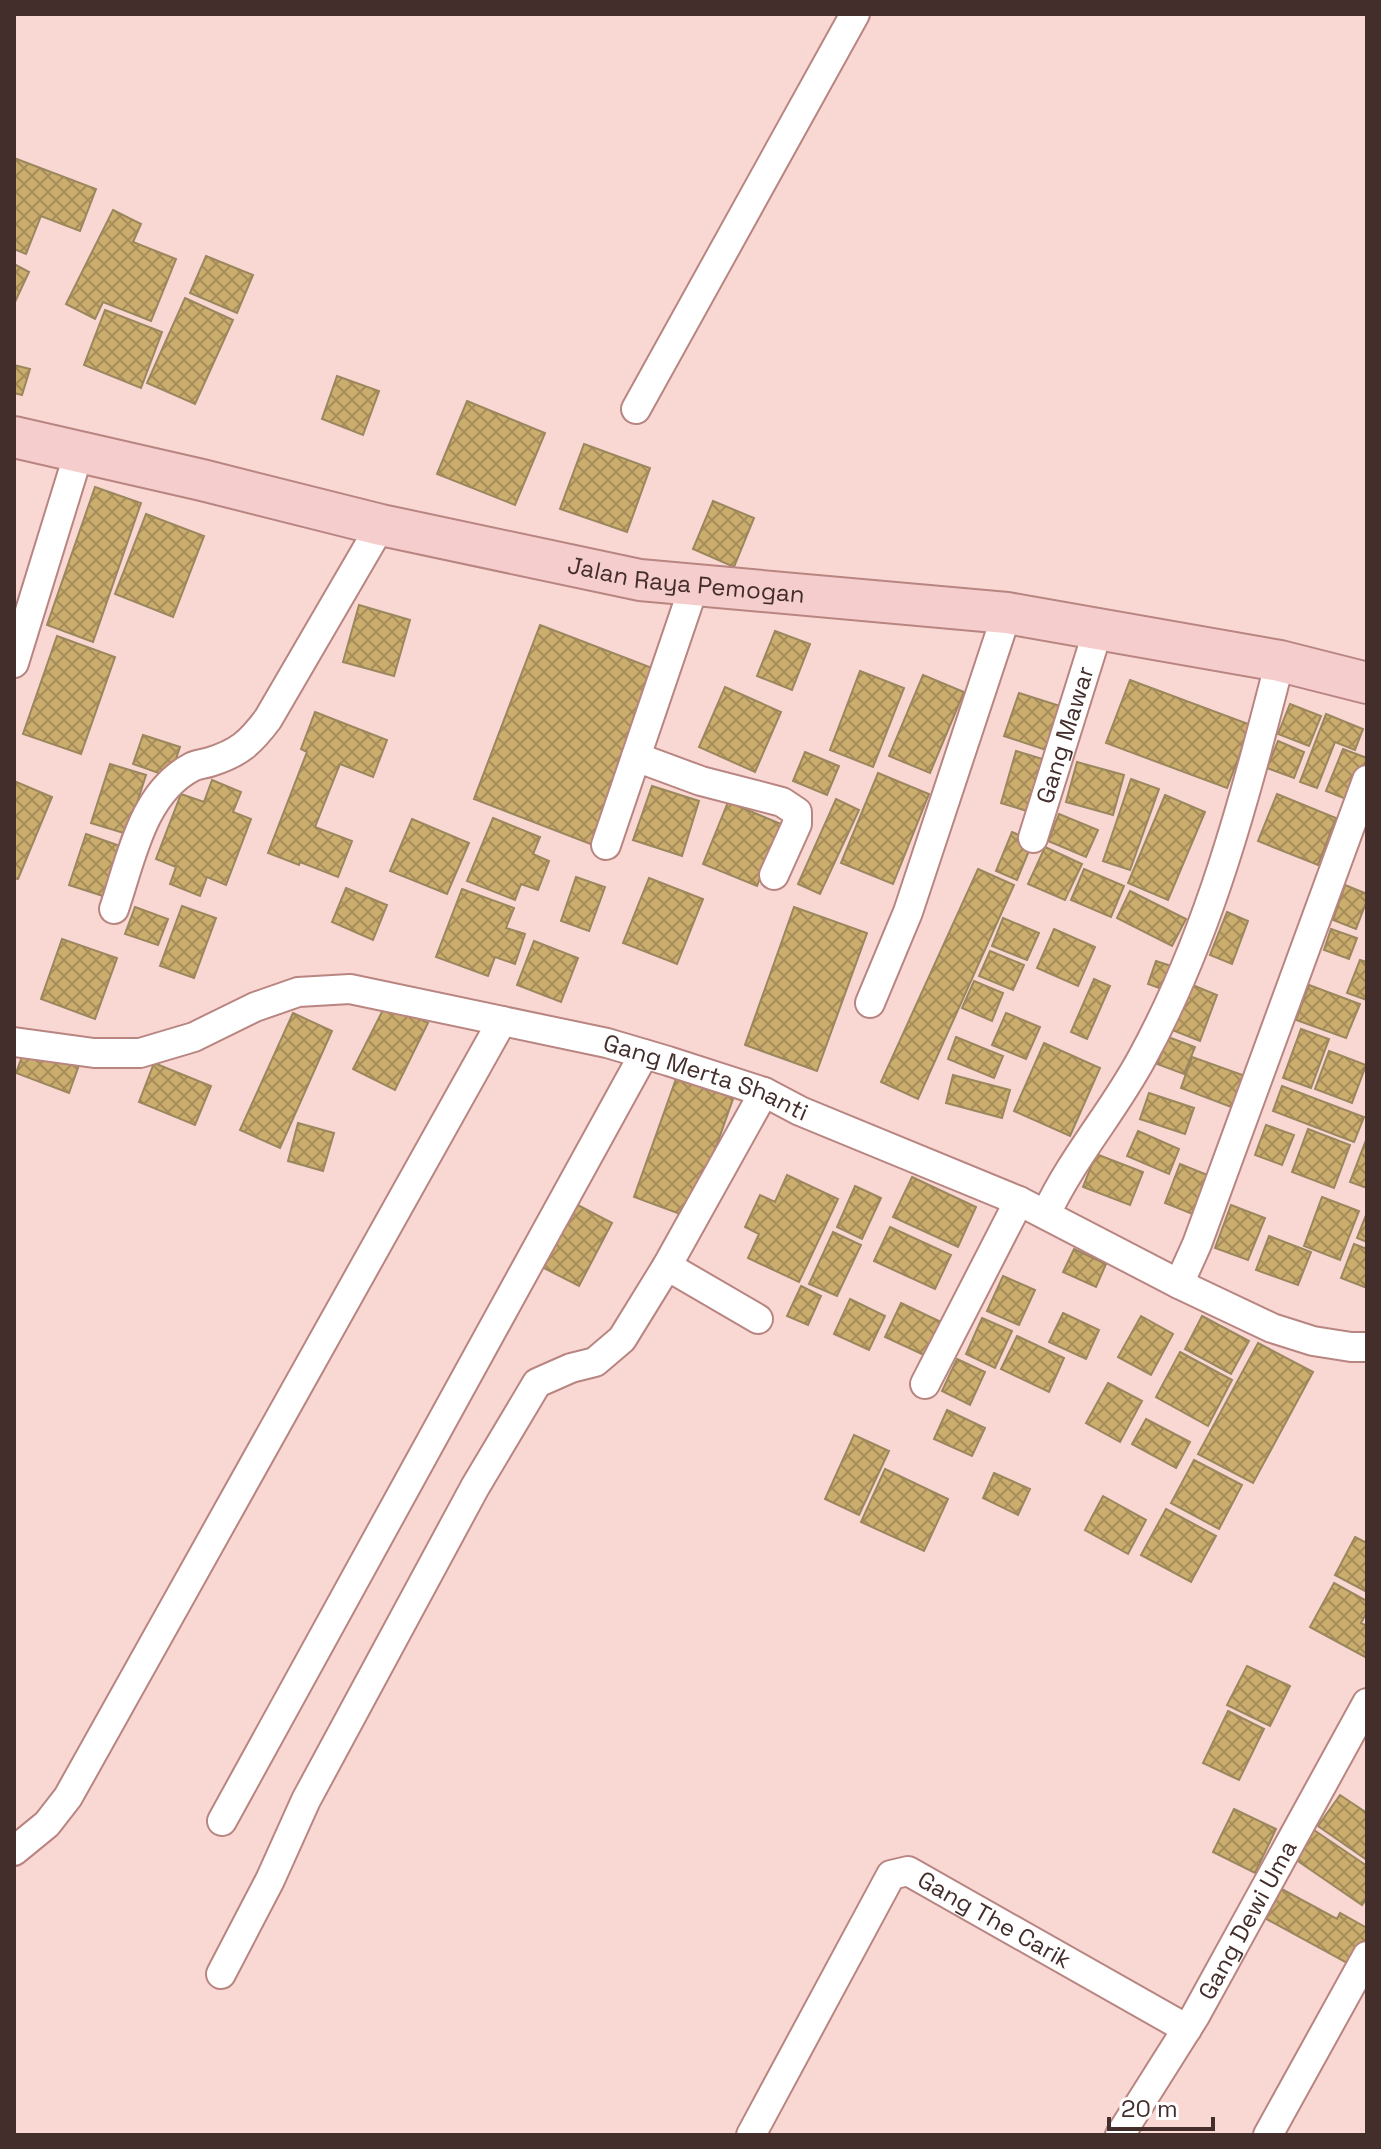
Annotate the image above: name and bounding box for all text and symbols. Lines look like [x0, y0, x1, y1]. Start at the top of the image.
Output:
street label: Jalan Raya Pemogan [565, 549, 806, 610]
street label: Gang Mawar [1029, 662, 1101, 807]
street label: Gang Merta Shanti [600, 1027, 813, 1128]
street label: Gang Dewi Uma [1191, 1834, 1304, 2005]
street label: Gang The Carik [912, 1864, 1077, 1975]
scale bar [1109, 2081, 1213, 2131]
text: 20 m [1121, 2093, 1178, 2124]

